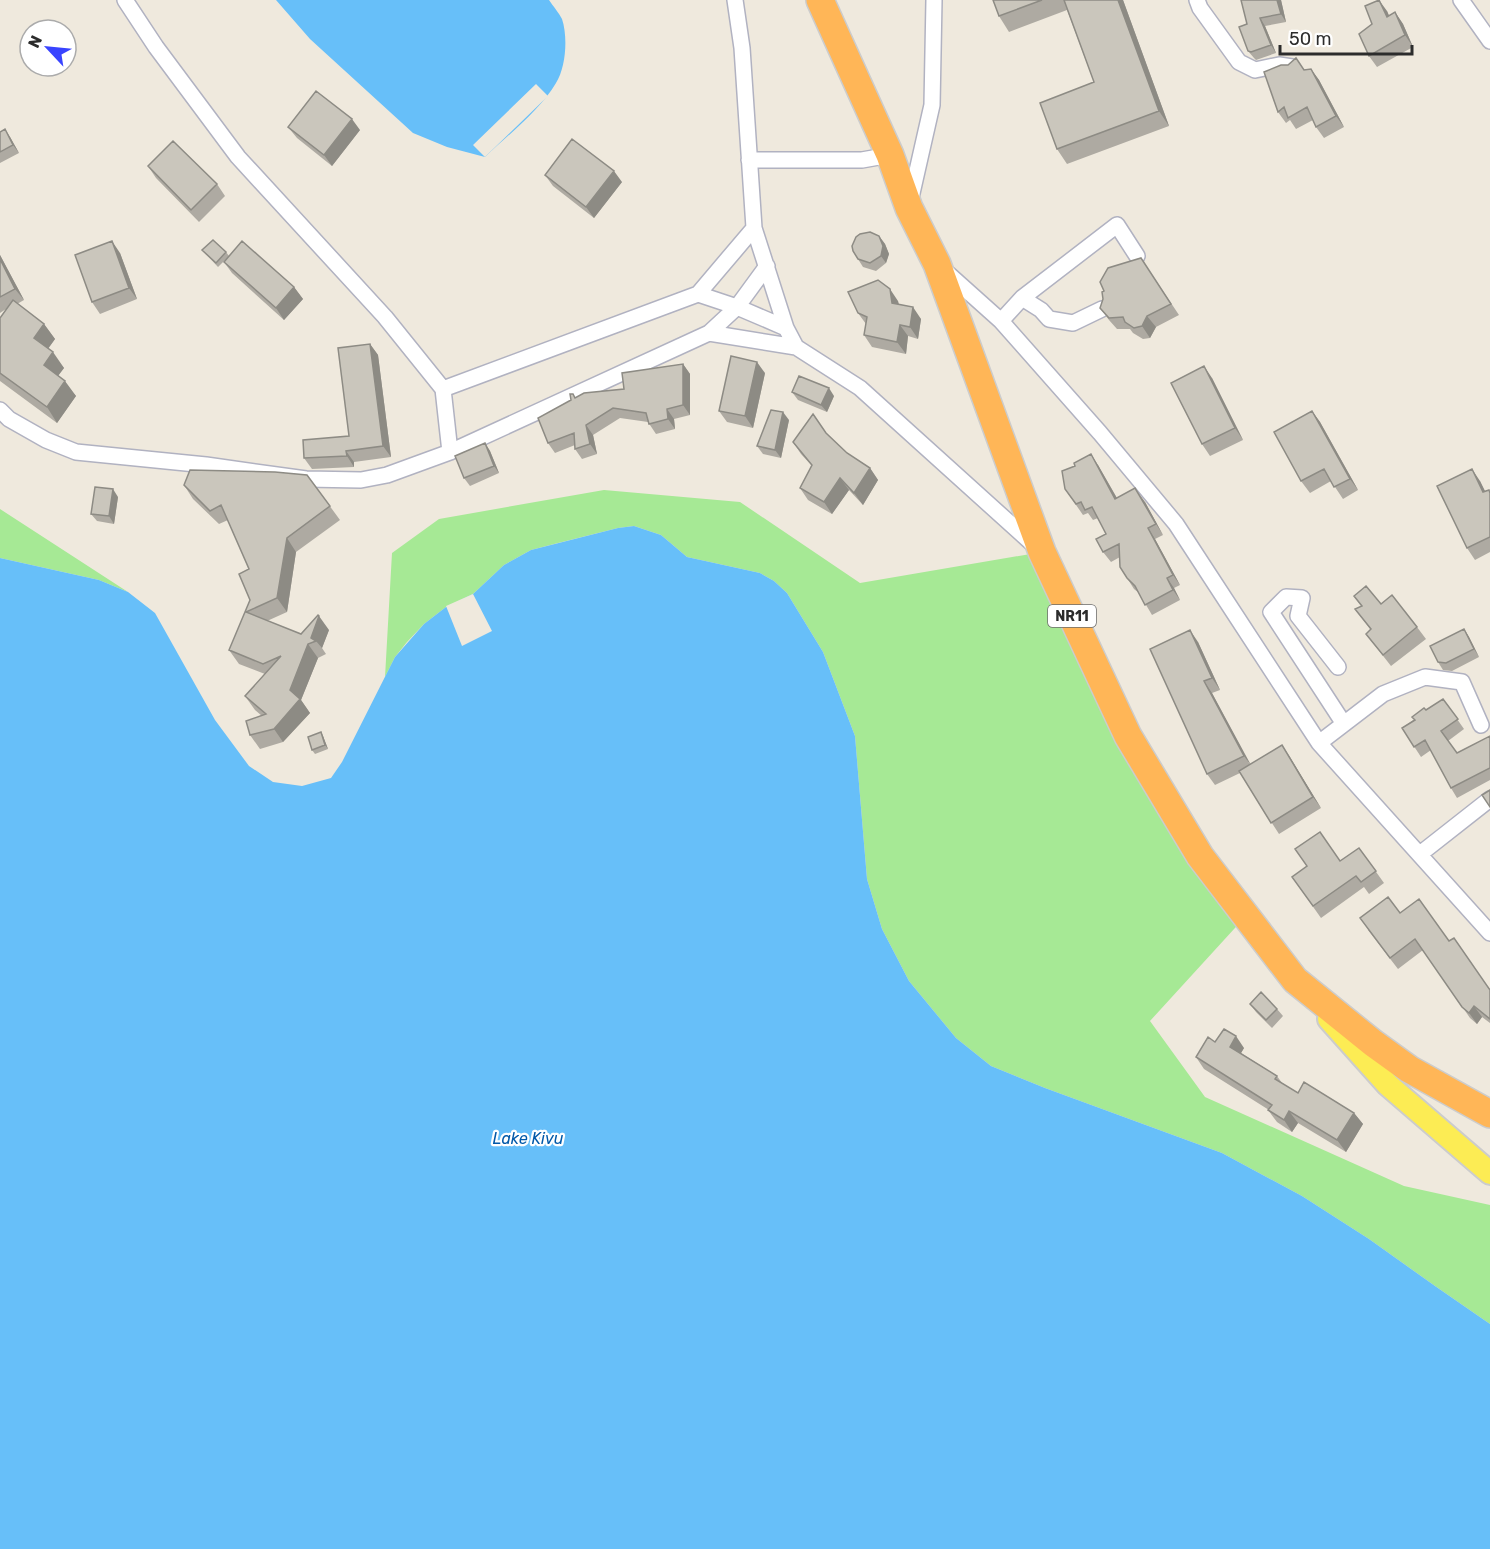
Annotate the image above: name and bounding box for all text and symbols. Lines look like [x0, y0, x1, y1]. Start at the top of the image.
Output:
north arrow [18, 18, 78, 78]
scale bar [1280, 18, 1412, 56]
text: 50 m [1289, 28, 1332, 50]
text: N [24, 32, 46, 51]
road number: NR11 [1048, 605, 1096, 627]
water label: Lake Kivu [493, 1129, 564, 1148]

